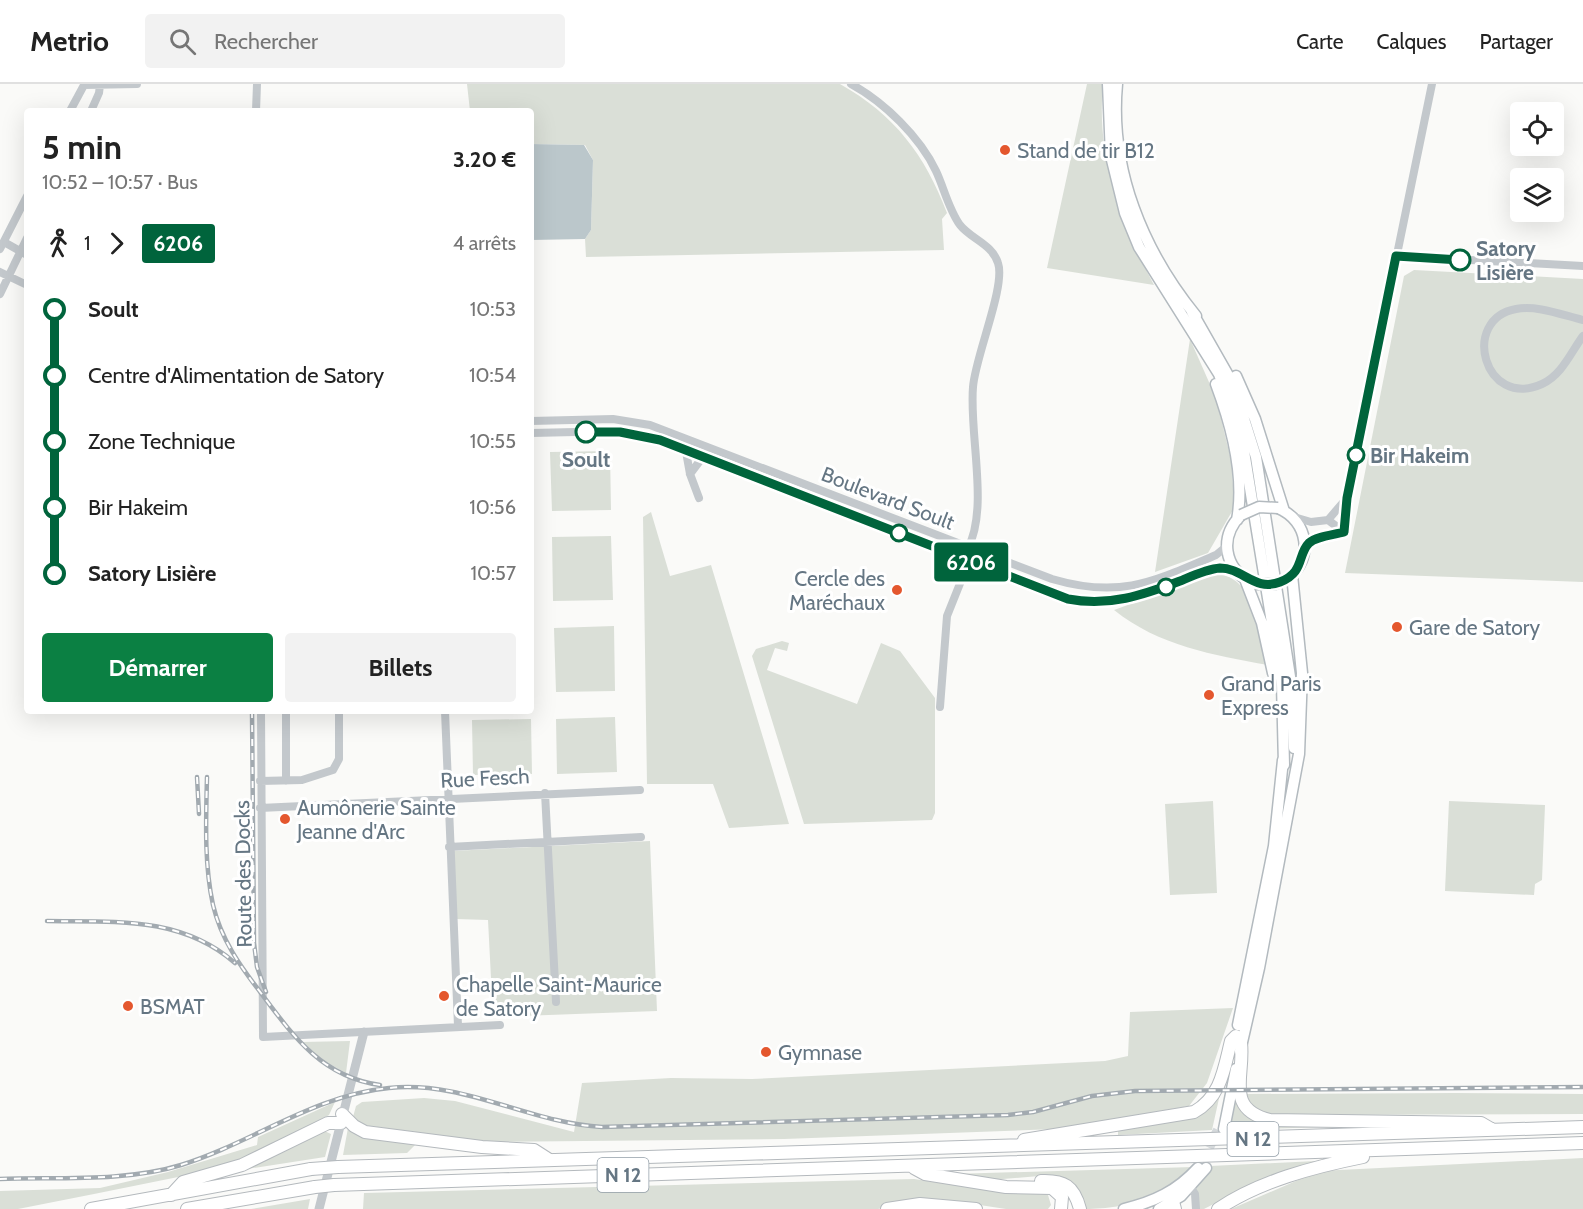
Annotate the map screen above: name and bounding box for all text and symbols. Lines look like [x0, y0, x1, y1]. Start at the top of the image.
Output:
search box [145, 14, 565, 68]
text: Metrio [30, 24, 109, 58]
icon: search [166, 25, 199, 58]
text: Rechercher [214, 28, 318, 55]
text: Carte [1296, 29, 1344, 54]
text: Calques [1377, 29, 1447, 54]
text: Partager [1480, 29, 1553, 54]
map controls [1510, 102, 1564, 222]
button: locate [1510, 102, 1564, 156]
text: 5 min [42, 127, 122, 167]
place label: Stand de tir B12 [1017, 138, 1155, 163]
marker: Stand de tir B12 [998, 143, 1012, 157]
text: 3.20 € [453, 146, 516, 173]
button: layers [1510, 168, 1564, 222]
text: 10:52 – 10:57 · Bus [42, 170, 198, 194]
icon: walk [42, 227, 75, 260]
icon: forward [100, 227, 133, 260]
text: 1 [84, 231, 91, 255]
text: 6206 [154, 231, 203, 256]
text: 4 arrêts [453, 231, 516, 255]
place label: Satory Lisière [1476, 236, 1537, 285]
marker: Satory Lisière [1449, 249, 1471, 271]
text: Soult [88, 296, 139, 323]
text: 10:53 [470, 297, 516, 321]
text: Centre d'Alimentation de Satory [88, 362, 384, 389]
text: 10:54 [469, 363, 516, 387]
marker: Soult [575, 421, 597, 443]
text: Zone Technique [88, 428, 235, 455]
text: 10:55 [470, 429, 516, 453]
place label: Bir Hakeim [1370, 443, 1469, 468]
marker: Bir Hakeim [1347, 446, 1365, 464]
place label: Soult [562, 447, 610, 472]
street label: Boulevard Soult [818, 461, 958, 535]
text: Bir Hakeim [88, 494, 188, 521]
text: 10:56 [469, 495, 516, 519]
unlabelled marker [890, 524, 908, 542]
line badge: 6206 [929, 542, 1013, 582]
text: 6206 [946, 550, 996, 575]
text: Satory Lisière [88, 560, 216, 587]
text: 10:57 [470, 561, 516, 585]
place label: Cercle des Maréchaux [789, 566, 885, 615]
unlabelled marker [1157, 578, 1175, 596]
marker: Cercle des Maréchaux [890, 583, 904, 597]
place label: Gare de Satory [1409, 615, 1540, 640]
marker: Gare de Satory [1390, 620, 1404, 634]
button: Démarrer [42, 633, 273, 702]
button: Billets [285, 633, 516, 702]
place label: Grand Paris Express [1221, 671, 1322, 720]
marker: Grand Paris Express [1202, 688, 1216, 702]
street label: Rue Fesch [440, 763, 530, 793]
place label: Aumônerie Sainte Jeanne d'Arc [296, 795, 456, 844]
street label: Route des Docks [229, 800, 257, 948]
marker: Aumônerie Sainte Jeanne d'Arc [278, 812, 292, 826]
place label: Chapelle Saint-Maurice de Satory [456, 972, 662, 1021]
marker: Chapelle Saint-Maurice de Satory [437, 989, 451, 1003]
place label: BSMAT [140, 994, 205, 1019]
marker: BSMAT [121, 999, 135, 1013]
place label: Gymnase [778, 1040, 862, 1065]
marker: Gymnase [759, 1045, 773, 1059]
road number: N 12 [1228, 1122, 1278, 1156]
road number: N 12 [598, 1158, 648, 1192]

